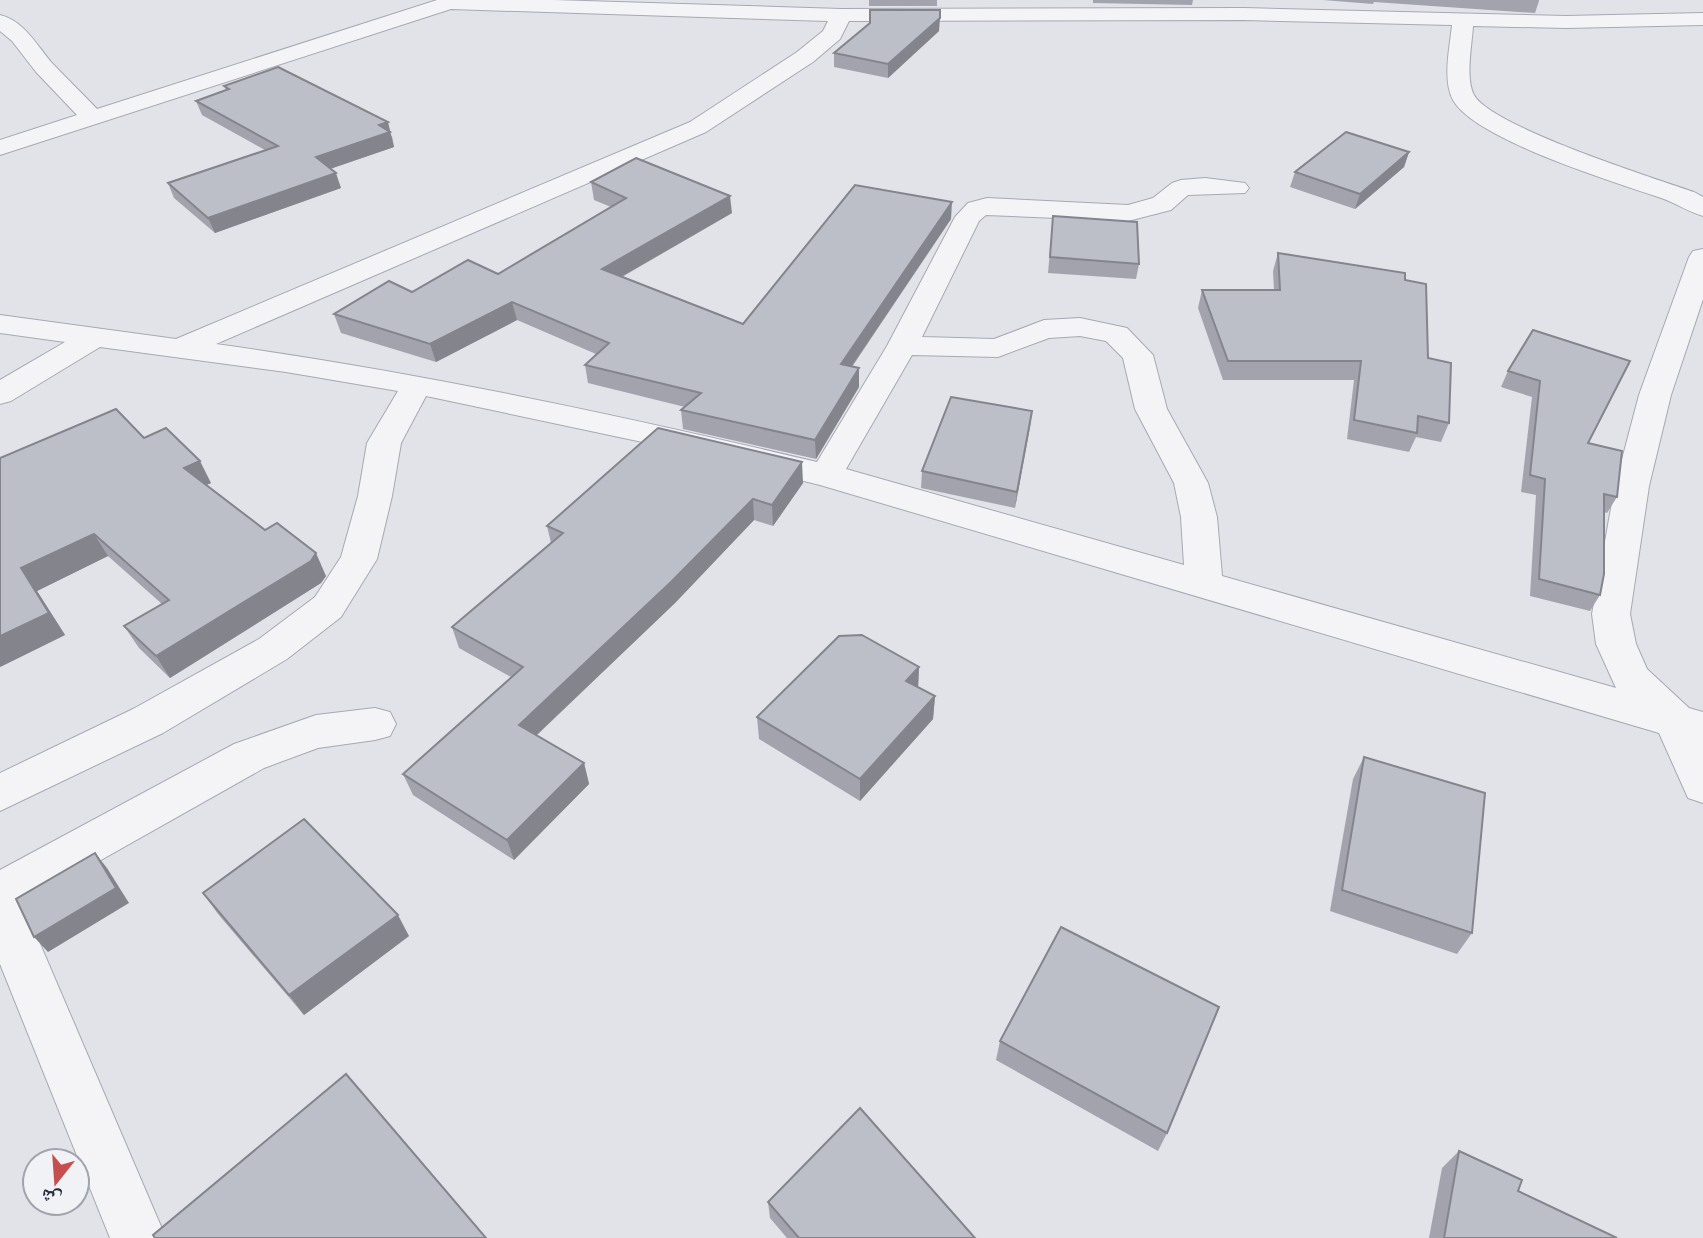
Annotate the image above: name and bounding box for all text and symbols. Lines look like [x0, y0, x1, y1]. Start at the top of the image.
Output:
north arrow [21, 1147, 91, 1217]
text: ش [38, 1184, 64, 1213]

